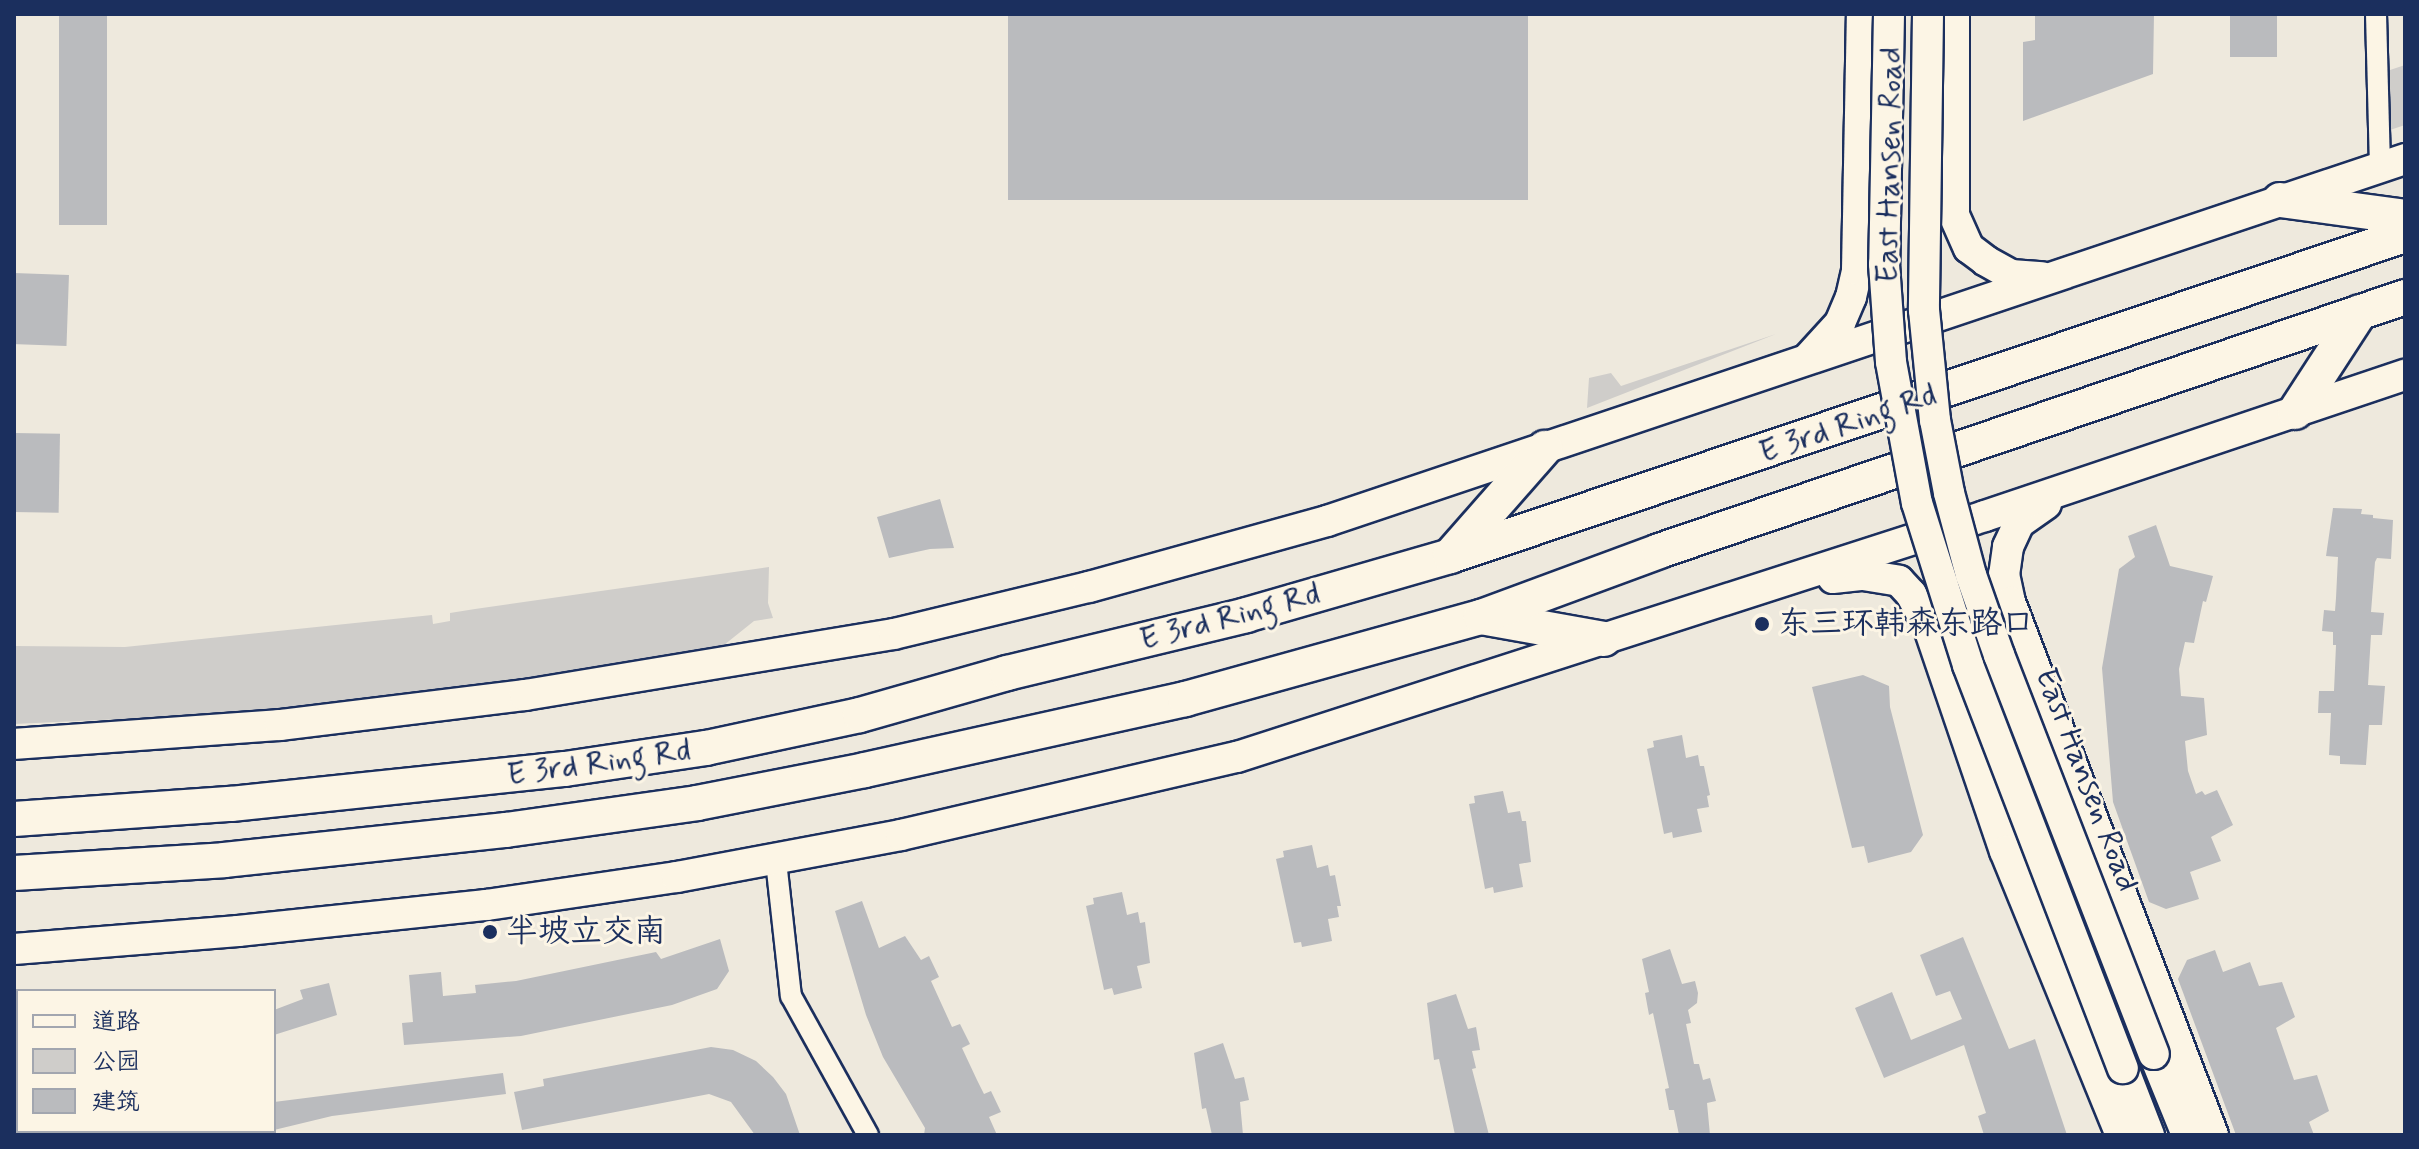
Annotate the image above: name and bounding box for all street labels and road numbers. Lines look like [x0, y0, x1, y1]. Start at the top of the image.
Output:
street label: East Hansen Road [1869, 47, 1911, 283]
street label: E 3rd Ring Rd [1756, 376, 1940, 472]
street label: E 3rd Ring Rd [1137, 575, 1323, 659]
street label: East Hansen Road [2026, 663, 2146, 897]
street label: E 3rd Ring Rd [506, 731, 692, 795]

